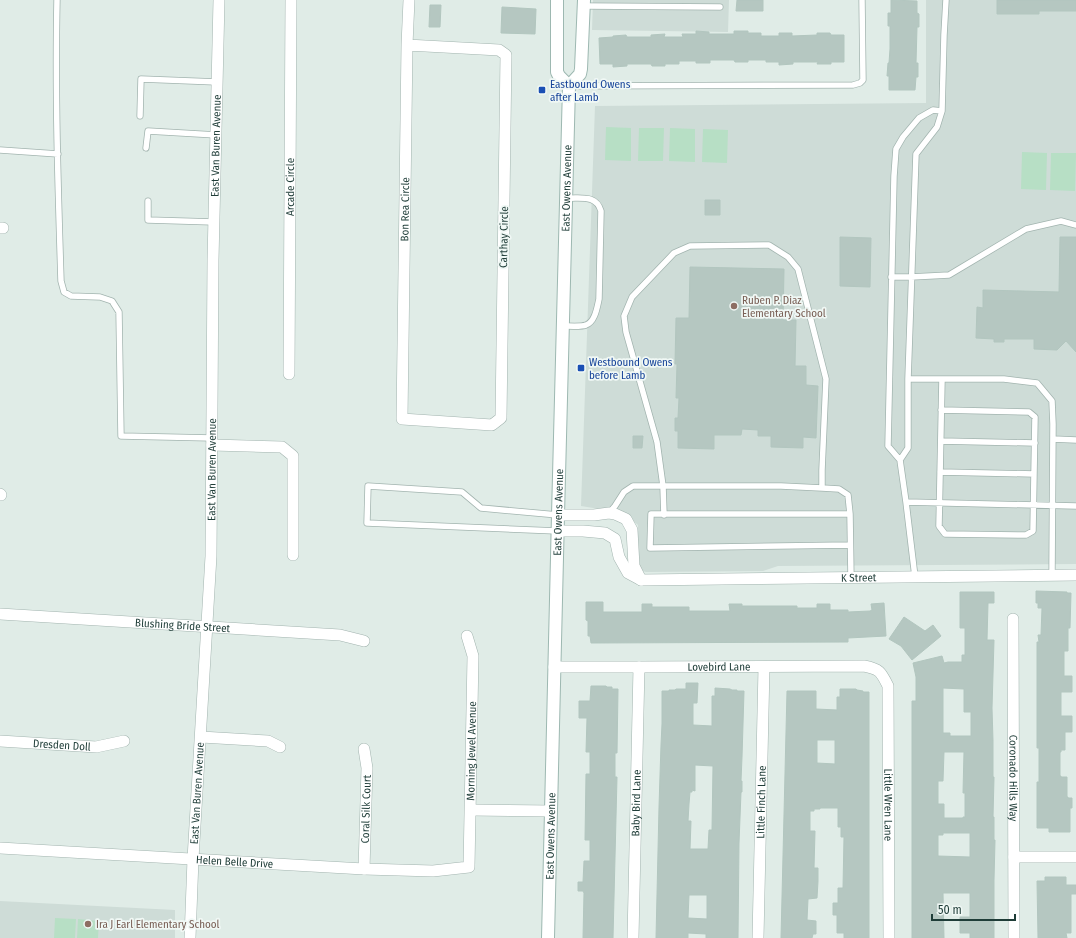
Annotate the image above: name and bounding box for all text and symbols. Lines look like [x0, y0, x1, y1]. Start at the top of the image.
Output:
place label: Eastbound Owens after Lamb [550, 78, 631, 104]
marker: Eastbound Owens after Lamb [537, 85, 547, 95]
street label: East Van Buren Avenue [208, 94, 223, 197]
street label: East Owens Avenue [559, 145, 574, 232]
street label: Arcade Circle [283, 158, 297, 216]
street label: Bon Rea Circle [398, 177, 412, 242]
street label: Carthay Circle [497, 206, 511, 268]
place label: Ruben P. Diaz Elementary School [742, 294, 826, 320]
marker: Ruben P. Diaz Elementary School [729, 301, 739, 311]
place label: Westbound Owens before Lamb [589, 356, 673, 382]
marker: Westbound Owens before Lamb [576, 363, 586, 373]
street label: East Van Buren Avenue [205, 418, 218, 521]
street label: East Owens Avenue [551, 468, 566, 556]
street label: K Street [841, 571, 877, 584]
street label: Blushing Bride Street [135, 616, 231, 635]
street label: Lovebird Lane [688, 660, 750, 673]
street label: Morning Jewel Avenue [464, 701, 479, 801]
street label: Coronado Hills Way [1007, 735, 1020, 821]
street label: Dresden Doll [33, 737, 91, 753]
street label: East Van Buren Avenue [187, 742, 206, 845]
street label: Little Finch Lane [754, 765, 768, 839]
street label: Little Wren Lane [882, 768, 895, 841]
street label: Baby Bird Lane [629, 769, 643, 837]
street label: Coral Silk Court [358, 774, 373, 844]
street label: East Owens Avenue [543, 792, 558, 880]
street label: Helen Belle Drive [196, 853, 274, 870]
scale bar [932, 896, 1015, 922]
text: 50 m [938, 903, 962, 917]
place label: Ira J Earl Elementary School [96, 918, 220, 931]
marker: Ira J Earl Elementary School [83, 919, 93, 929]

